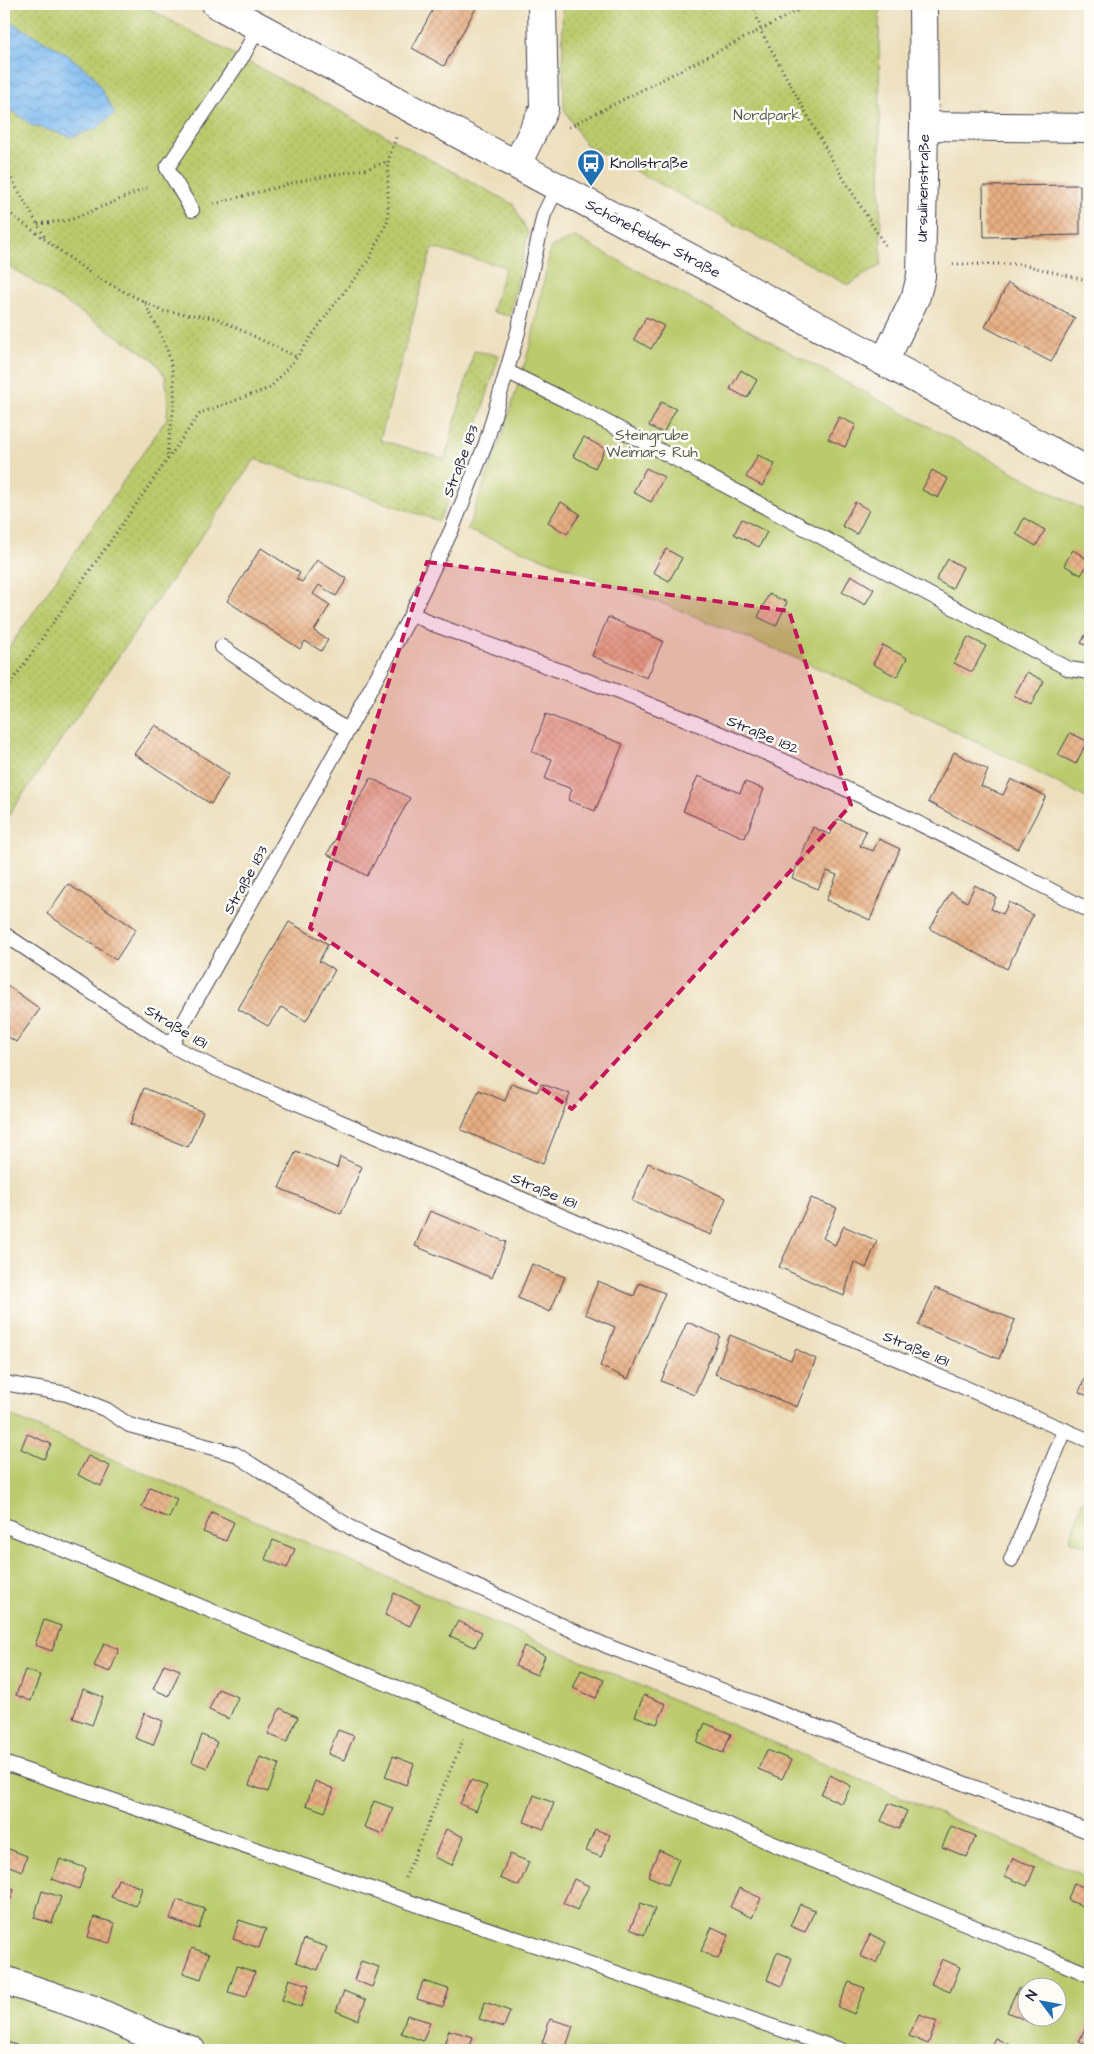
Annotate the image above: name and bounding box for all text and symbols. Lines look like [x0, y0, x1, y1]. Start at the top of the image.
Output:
park label: Nordpark [733, 105, 801, 126]
street label: Ursulinenstraße [911, 134, 934, 242]
bus stop icon: Knollstraße [576, 148, 606, 187]
place label: Knollstraße [610, 153, 688, 174]
street label: Schönefelder Straße [582, 193, 725, 283]
street label: Straße 183 [438, 422, 484, 500]
park label: Steingrube Weimars Ruh [606, 425, 698, 463]
street label: Straße 182 [724, 710, 803, 760]
street label: Straße 183 [218, 842, 274, 918]
street label: Straße 181 [141, 1000, 211, 1054]
street label: Straße 181 [508, 1168, 580, 1214]
street label: Straße 181 [880, 1326, 952, 1372]
north arrow [1016, 1976, 1066, 2026]
text: N [1021, 1986, 1043, 2005]

